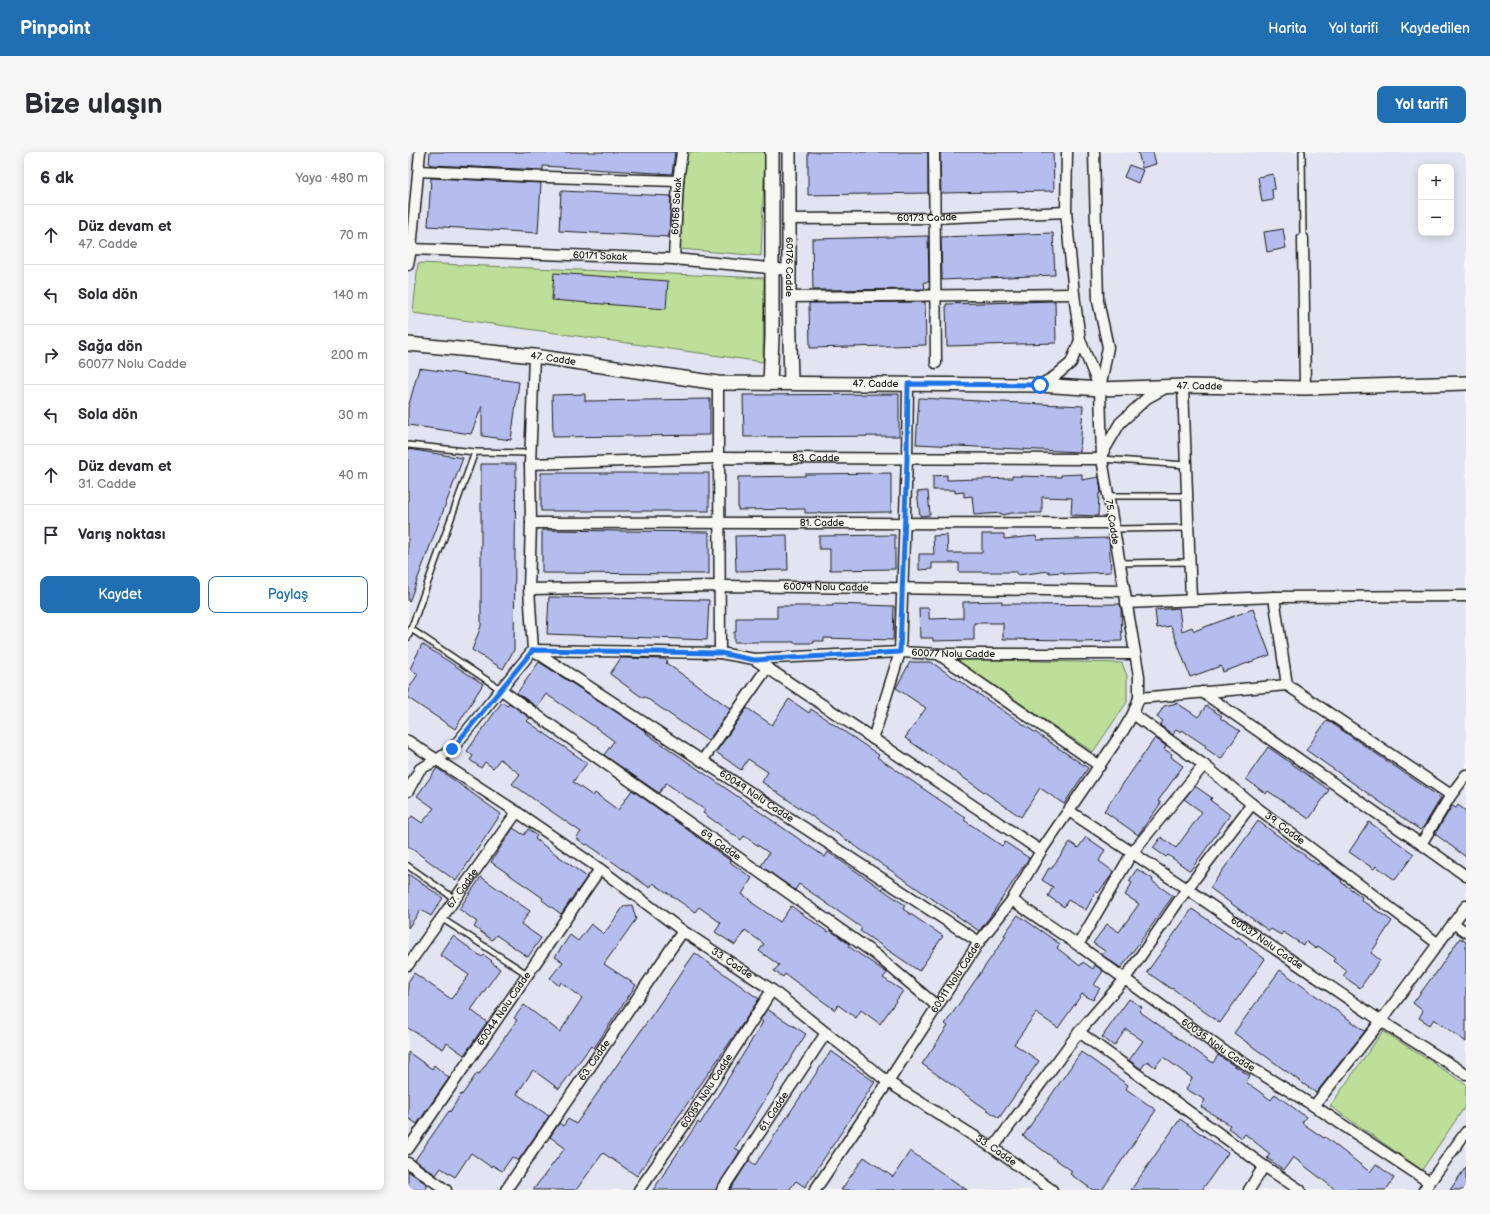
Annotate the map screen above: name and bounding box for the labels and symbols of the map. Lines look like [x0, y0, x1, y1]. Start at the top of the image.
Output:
street label: 60168 Sokak [669, 177, 684, 235]
street label: 60173 Cadde [897, 211, 957, 224]
street label: 60176 Cadde [783, 237, 795, 297]
street label: 60171 Sokak [573, 249, 627, 263]
street label: 47. Cadde [530, 350, 577, 368]
route start [1031, 376, 1049, 394]
street label: 47. Cadde [852, 378, 899, 390]
street label: 47. Cadde [1176, 380, 1222, 393]
street label: 83. Cadde [792, 452, 839, 464]
street label: 75. Cadde [1103, 499, 1121, 545]
street label: 81. Cadde [800, 517, 844, 529]
street label: 60079 Nolu Cadde [783, 581, 869, 594]
street label: 60077 Nolu Cadde [911, 647, 995, 660]
route end [443, 740, 461, 758]
street label: 60049 Nolu Cadde [717, 768, 796, 825]
street label: 39. Cadde [1262, 810, 1307, 847]
street label: 69. Cadde [698, 826, 743, 863]
street label: 67. Cadde [444, 866, 481, 911]
street label: 60037 Nolu Cadde [1228, 914, 1305, 972]
street label: 60011 Nolu Cadde [928, 940, 983, 1015]
street label: 33. Cadde [709, 945, 755, 981]
street label: 60044 Nolu Cadde [475, 970, 534, 1048]
street label: 60035 Nolu Cadde [1179, 1016, 1257, 1074]
street label: 63. Cadde [576, 1037, 613, 1083]
street label: 60059 Nolu Cadde [678, 1052, 735, 1130]
street label: 61. Cadde [757, 1090, 791, 1134]
street label: 33. Cadde [973, 1132, 1019, 1169]

